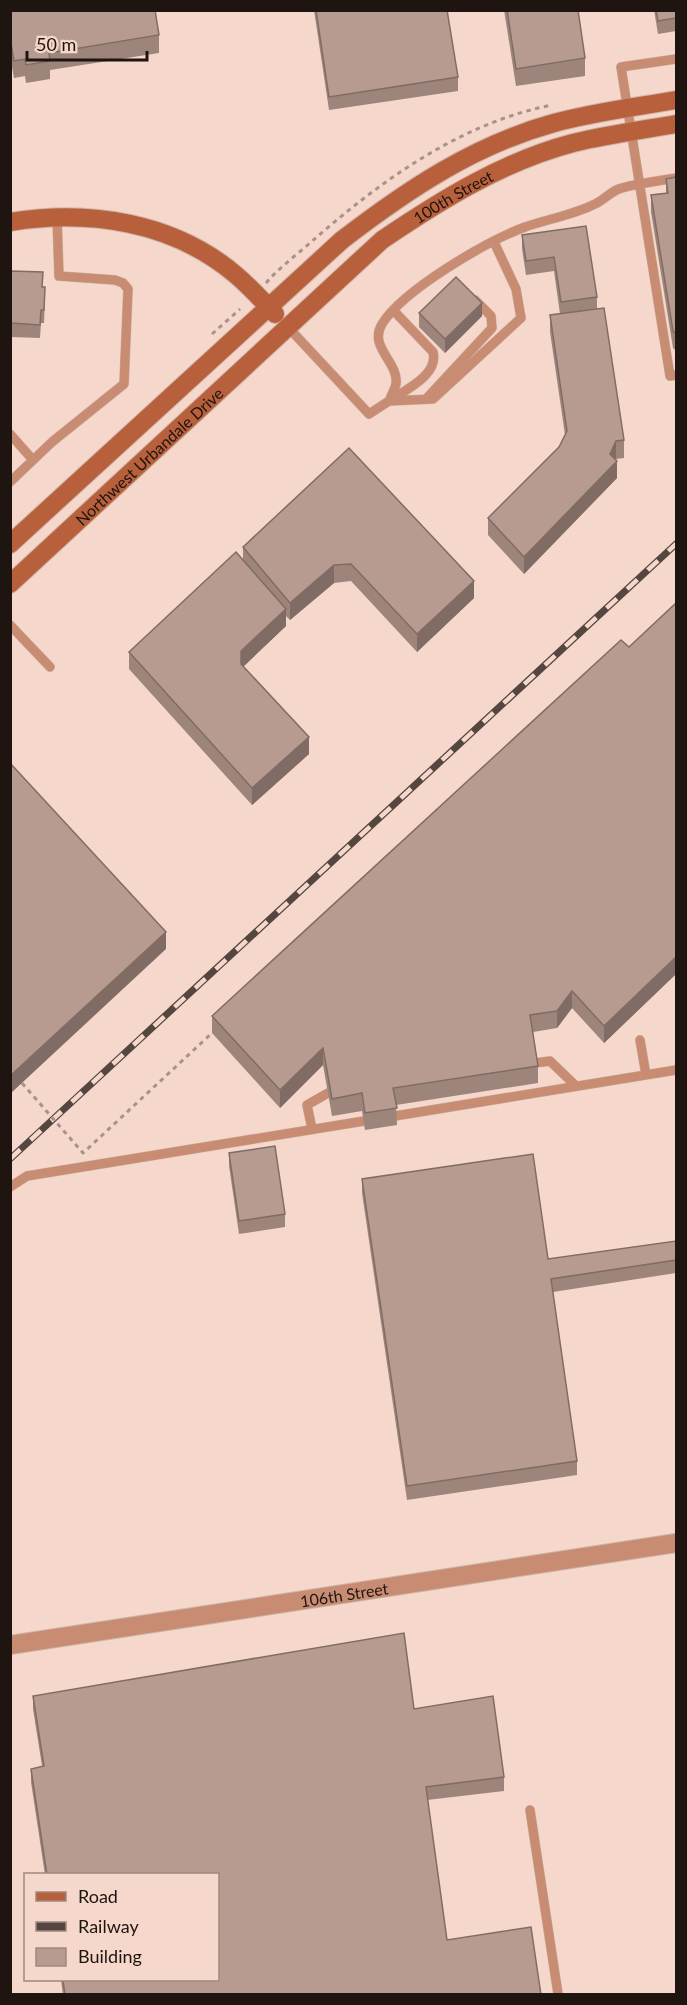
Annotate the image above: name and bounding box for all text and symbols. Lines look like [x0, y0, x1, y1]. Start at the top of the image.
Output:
scale bar [27, 24, 147, 62]
text: 50 m [36, 33, 76, 55]
street label: 100th Street [409, 166, 496, 227]
street label: Northwest Urbandale Drive [71, 383, 226, 528]
street label: 106th Street [299, 1578, 390, 1610]
legend [24, 1873, 219, 1981]
text: Road [78, 1885, 118, 1907]
text: Railway [78, 1915, 139, 1937]
text: Building [78, 1945, 142, 1967]

